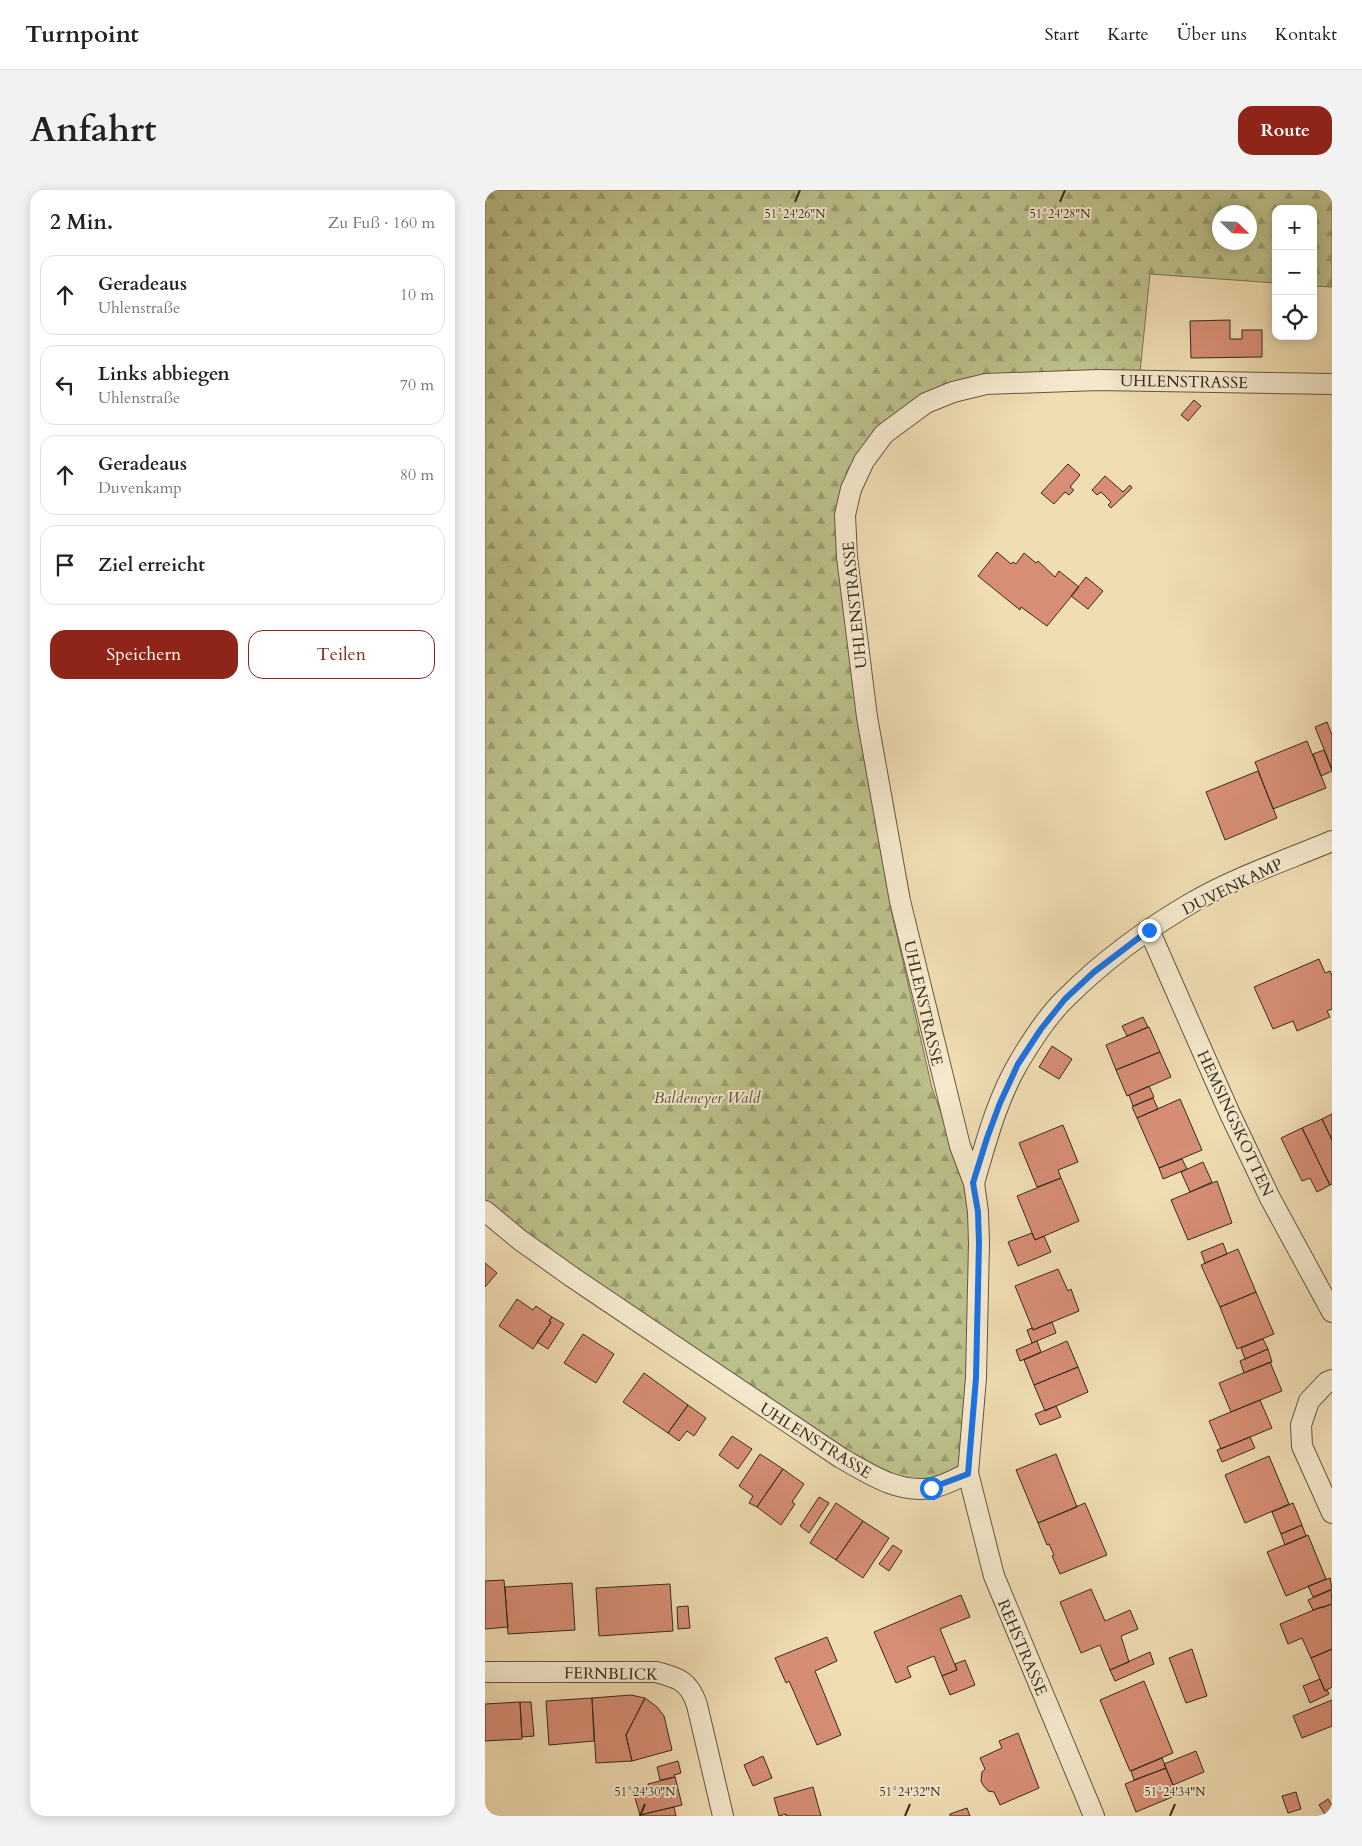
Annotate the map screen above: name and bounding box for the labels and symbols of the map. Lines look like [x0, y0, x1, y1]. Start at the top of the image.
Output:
north arrow [1212, 205, 1257, 250]
text: 51°24'26"N [765, 206, 826, 222]
text: 51°24'28"N [1030, 206, 1091, 222]
street label: UHLENSTRASSE [1120, 370, 1248, 394]
street label: UHLENSTRASSE [837, 540, 873, 670]
street label: DUVENKAMP [1179, 853, 1286, 921]
route end [1138, 919, 1161, 942]
street label: UHLENSTRASSE [898, 939, 948, 1068]
street label: HEMSINGSKOTTEN [1192, 1047, 1279, 1200]
park label: Baldeneyer Wald [654, 1087, 762, 1109]
street label: UHLENSTRASSE [755, 1398, 876, 1484]
route start [920, 1477, 943, 1500]
street label: REHSTRASSE [992, 1596, 1052, 1699]
street label: FERNBLICK [564, 1662, 658, 1686]
text: 51°24'30"N [615, 1784, 676, 1800]
text: 51°24'32"N [880, 1784, 941, 1800]
text: 51°24'34"N [1145, 1784, 1206, 1800]

